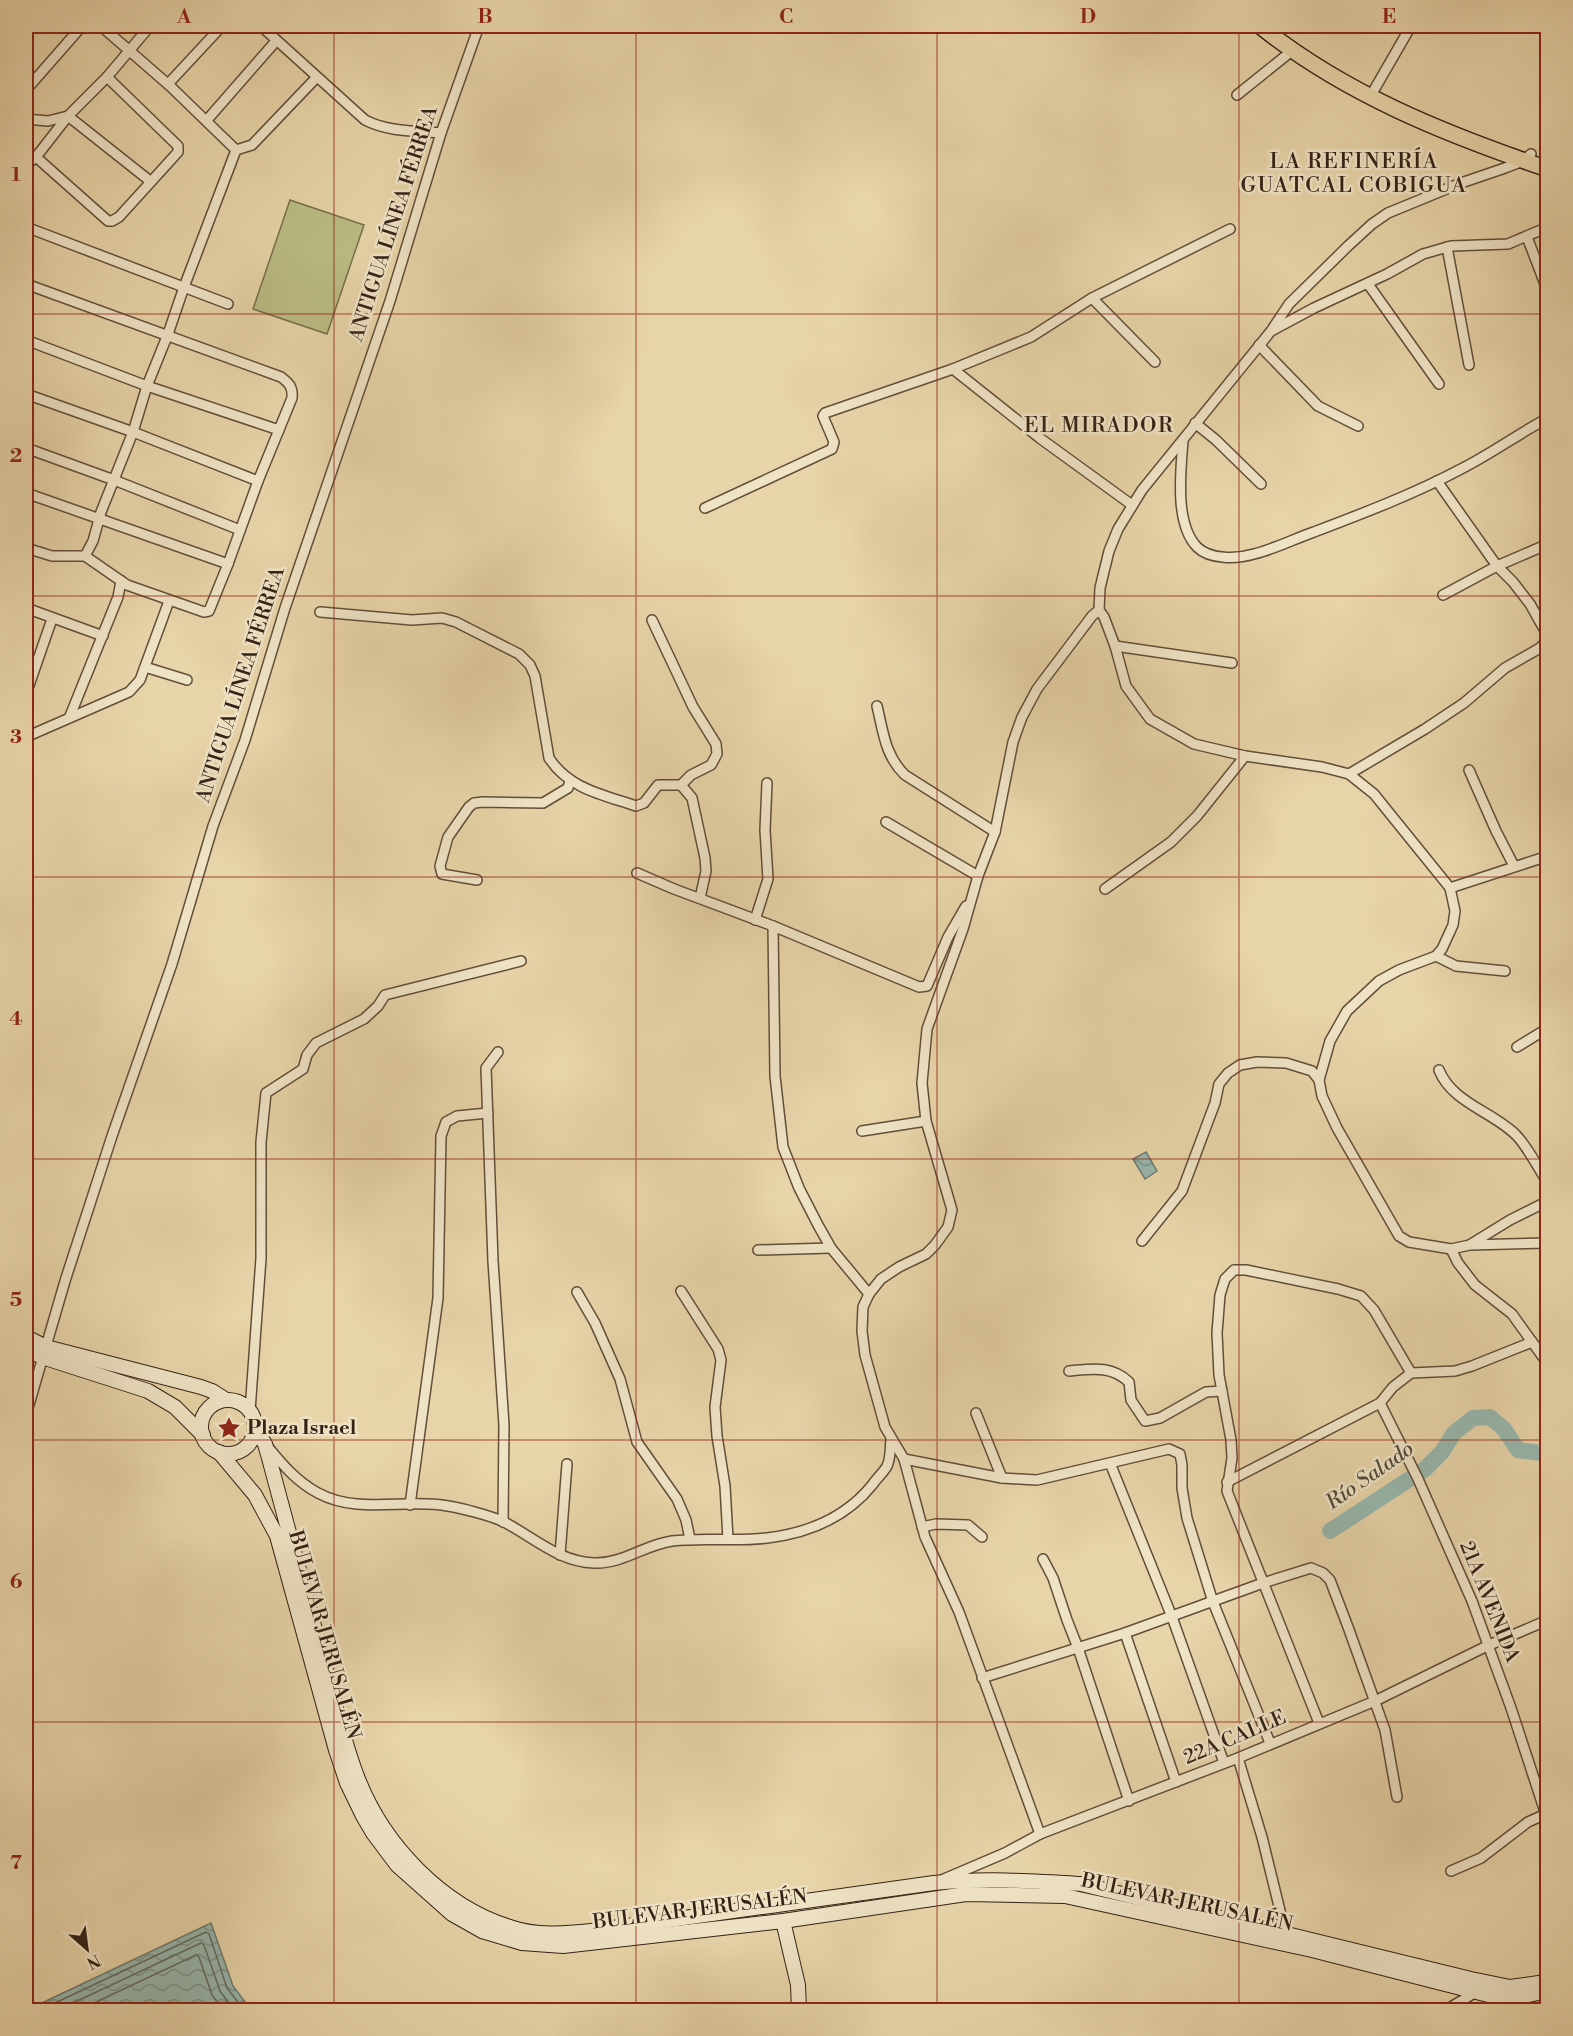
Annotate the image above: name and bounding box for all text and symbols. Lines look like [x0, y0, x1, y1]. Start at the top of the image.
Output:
text: A [176, 5, 192, 30]
text: B [477, 5, 493, 30]
text: C [779, 5, 793, 30]
text: D [1080, 5, 1096, 30]
text: E [1382, 5, 1396, 30]
street label: ANTIGUA LÍNEA FÉRREA [343, 101, 444, 346]
district label: LA REFINERÍA GUATCAL COBIGUA [1241, 147, 1467, 199]
text: 1 [11, 163, 21, 188]
district label: EL MIRADOR [1024, 413, 1174, 439]
text: 2 [10, 444, 22, 469]
street label: ANTIGUA LÍNEA FÉRREA [190, 562, 291, 807]
text: 3 [10, 725, 22, 750]
text: 4 [9, 1007, 23, 1032]
text: 5 [10, 1288, 22, 1313]
place icon: Plaza Israel [216, 1415, 242, 1441]
place label: Plaza Israel [247, 1416, 357, 1441]
water label: Río Salado [1320, 1436, 1419, 1516]
street label: BULEVAR JERUSALÉN [282, 1527, 367, 1742]
street label: 21A AVENIDA [1453, 1538, 1525, 1667]
text: 6 [10, 1570, 23, 1595]
street label: 22A CALLE [1180, 1705, 1290, 1771]
text: 7 [10, 1851, 22, 1876]
street label: BULEVAR JERUSALÉN [1078, 1867, 1295, 1938]
street label: BULEVAR JERUSALÉN [590, 1883, 809, 1936]
north arrow [57, 1919, 117, 1979]
text: N [83, 1950, 104, 1973]

